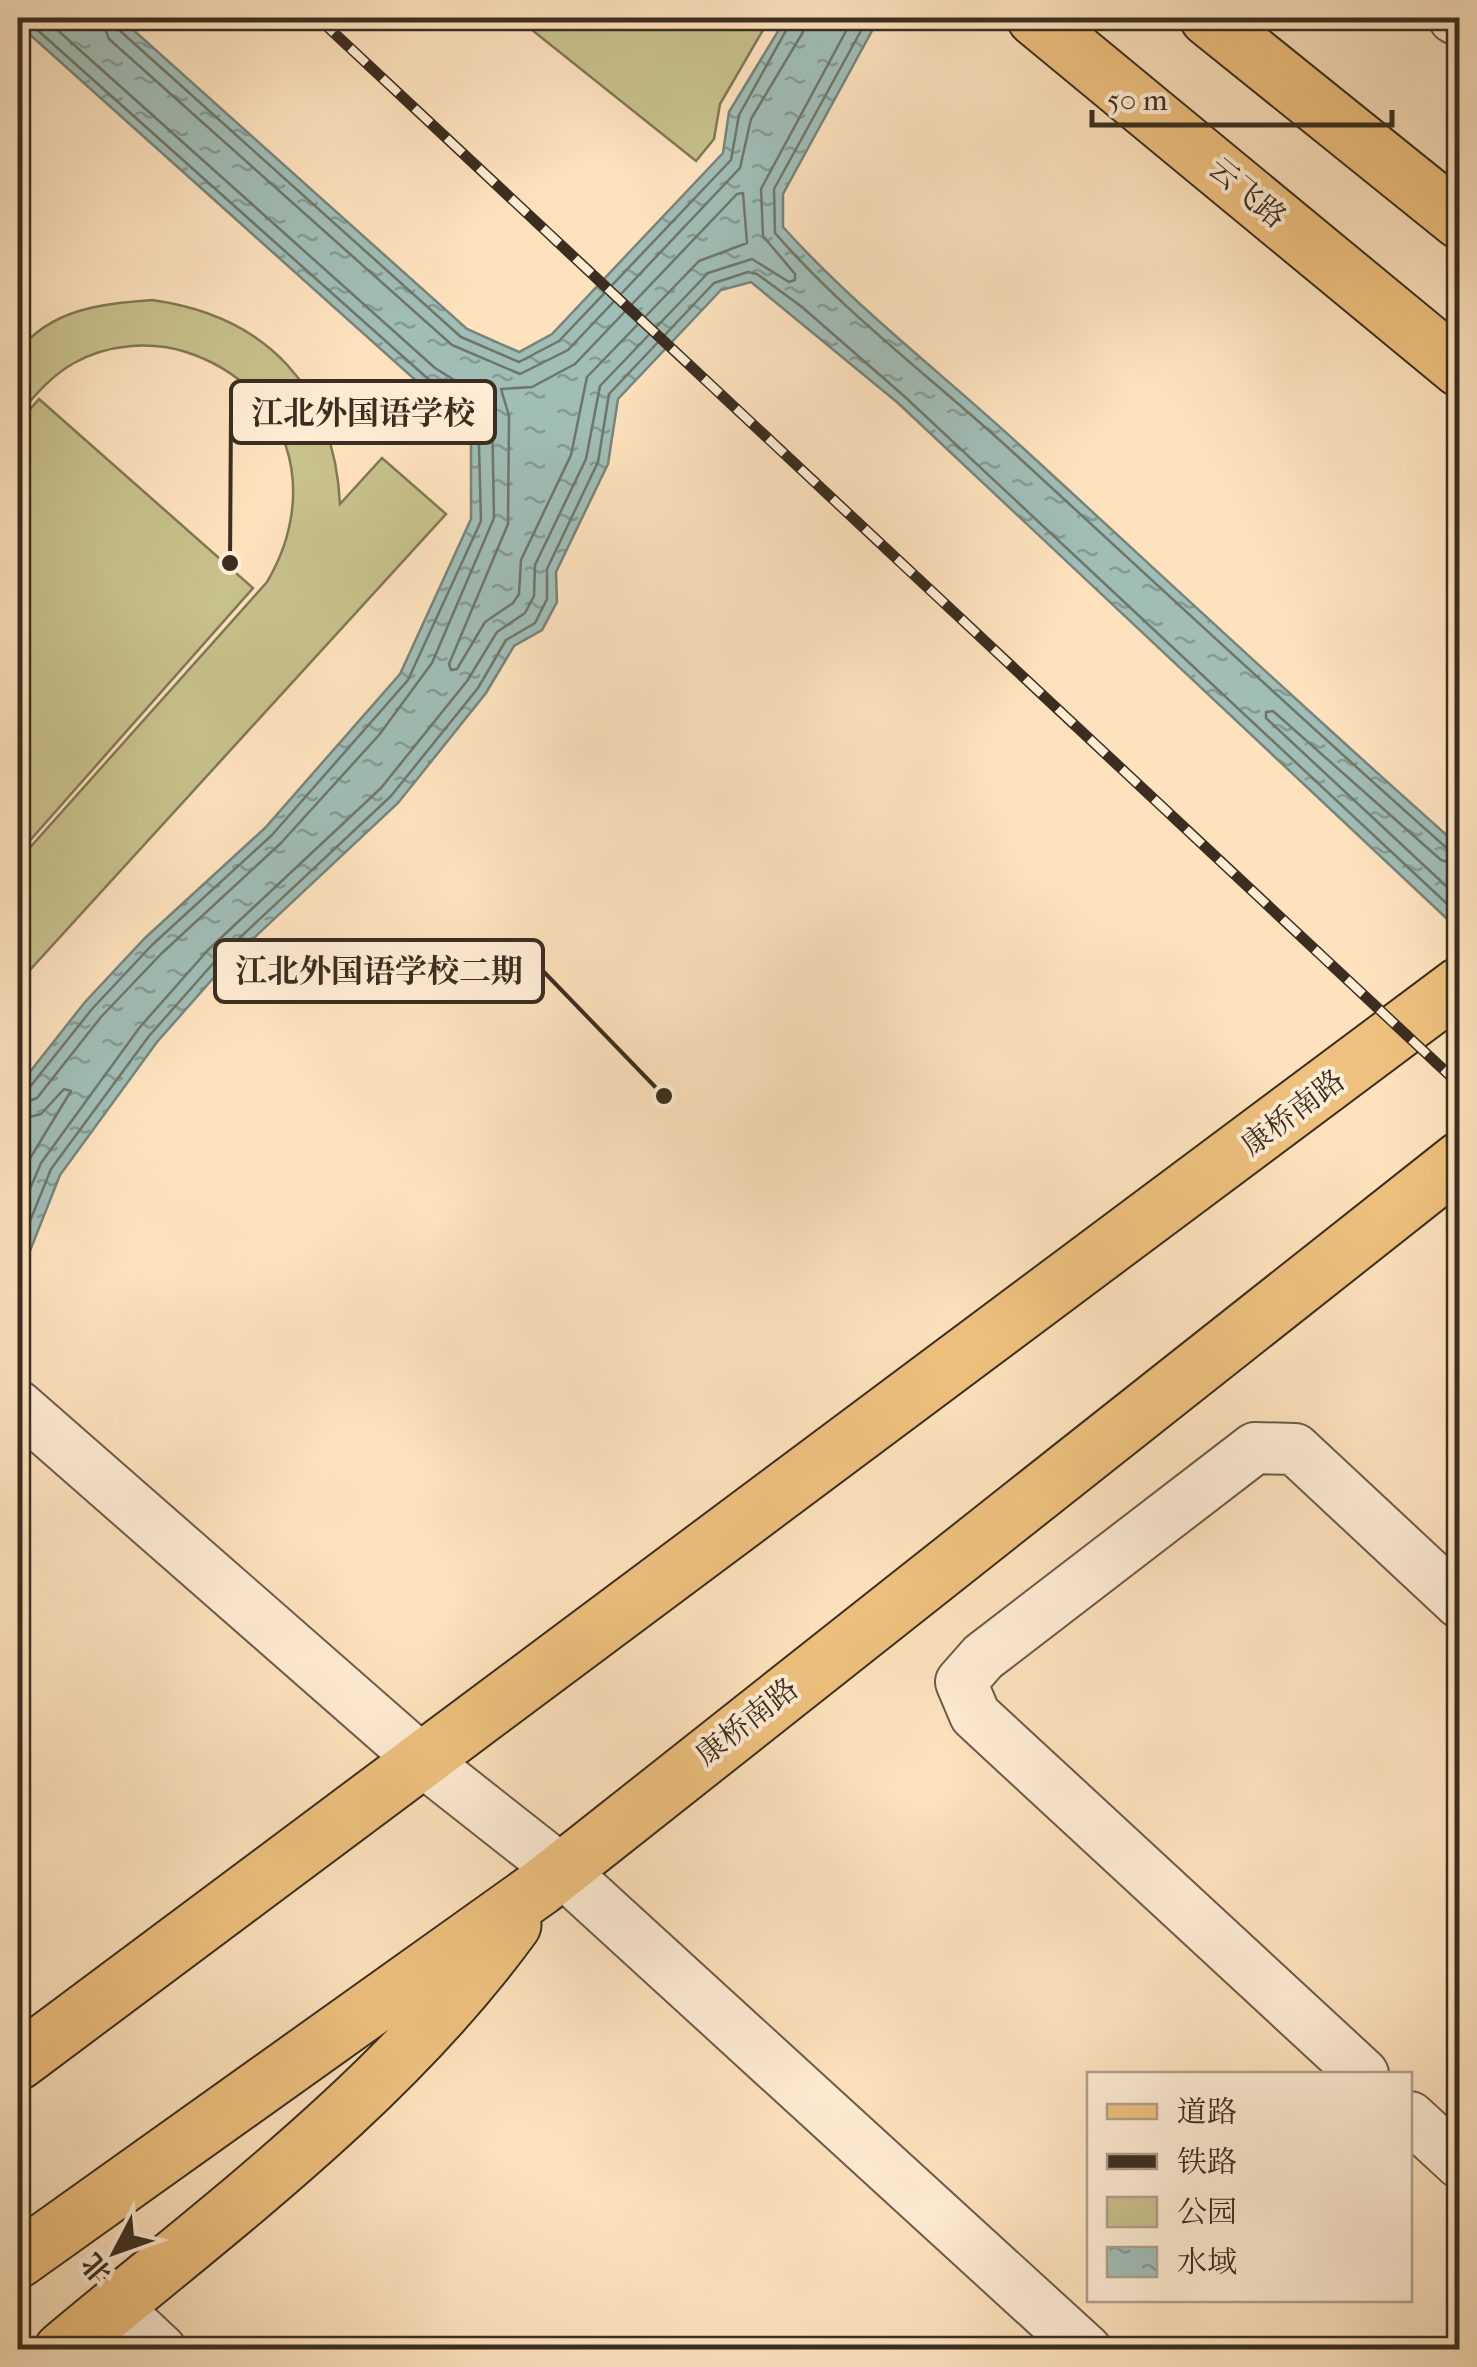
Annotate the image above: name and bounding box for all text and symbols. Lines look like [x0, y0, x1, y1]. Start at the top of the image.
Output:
scale bar [1092, 65, 1392, 127]
text: 50 m [1107, 83, 1168, 118]
street label: 云飞路 [1201, 151, 1293, 235]
callout: 江北外国语学校 [231, 381, 495, 443]
text: 江北外国语学校 [251, 395, 475, 432]
callout: 江北外国语学校二期 [215, 940, 543, 1002]
text: 江北外国语学校二期 [235, 953, 523, 990]
street label: 康桥南路 [1235, 1063, 1351, 1163]
street label: 康桥南路 [689, 1671, 805, 1773]
legend [1087, 2072, 1412, 2302]
text: 道路 [1177, 2095, 1237, 2130]
text: 铁路 [1177, 2145, 1237, 2180]
text: 公园 [1177, 2195, 1237, 2230]
north arrow [65, 2202, 165, 2302]
text: 水域 [1177, 2245, 1237, 2280]
text: 北 [75, 2247, 118, 2289]

